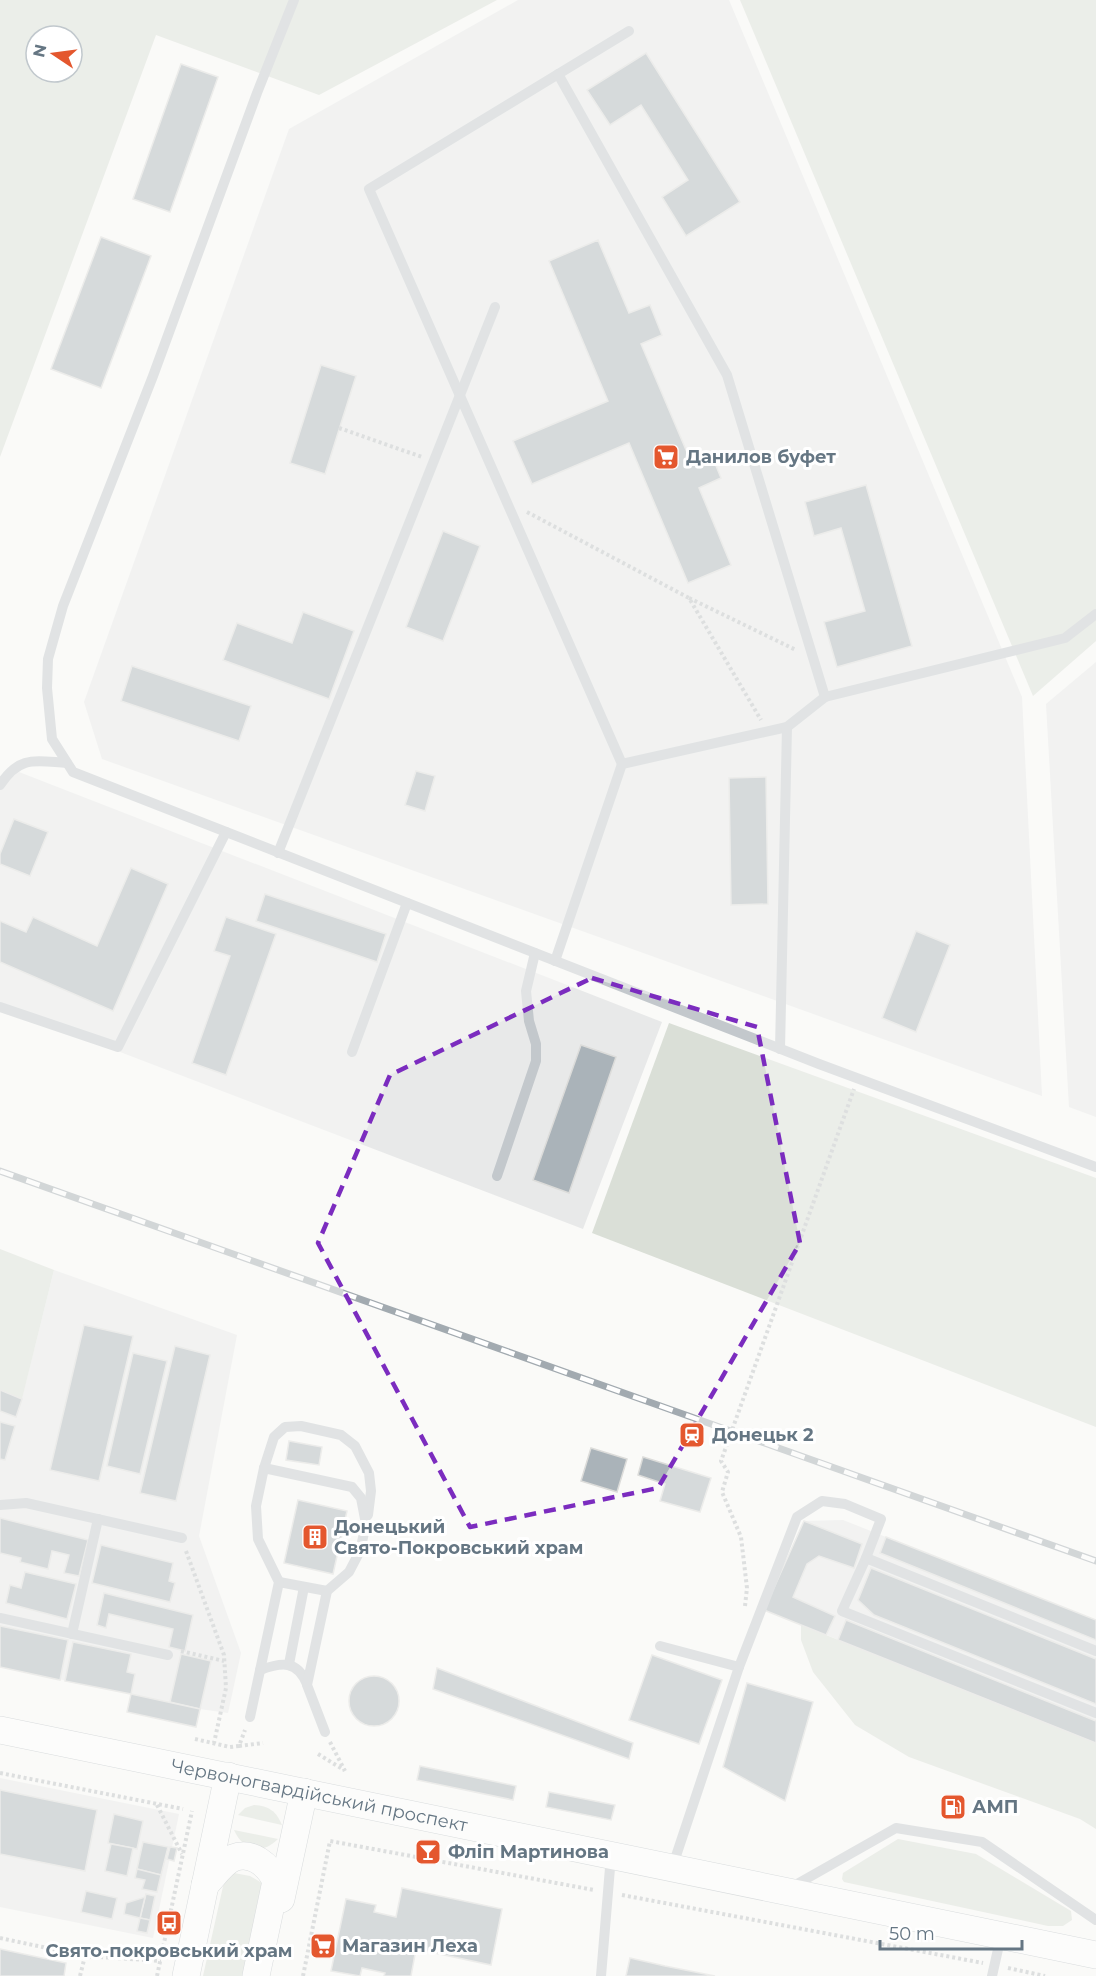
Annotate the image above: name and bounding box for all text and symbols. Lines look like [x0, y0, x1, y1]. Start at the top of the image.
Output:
north arrow [24, 24, 84, 84]
text: N [29, 42, 51, 59]
supermarket icon: Данилов буфет [651, 442, 681, 472]
place label: Данилов буфет [686, 446, 836, 468]
station icon: Донецьк 2 [677, 1420, 707, 1450]
place label: Донецьк 2 [712, 1424, 814, 1446]
place label: Донецький Свято-Покровський храм [334, 1516, 583, 1559]
building icon: Донецький Свято-Покровський храм [300, 1522, 330, 1552]
street label: Червоногвардійський проспект [169, 1754, 470, 1837]
fuel station icon: АМП [938, 1792, 968, 1822]
place label: АМП [972, 1796, 1018, 1818]
bar icon: Фліп Мартинова [413, 1837, 443, 1867]
place label: Фліп Мартинова [448, 1841, 609, 1863]
bus stop icon: Свято-покровський храм [154, 1908, 184, 1938]
scale bar [880, 1913, 1022, 1951]
text: 50 m [889, 1923, 935, 1945]
supermarket icon: Магазин Леха [308, 1931, 338, 1961]
place label: Магазин Леха [342, 1935, 478, 1957]
place label: Свято-покровський храм [45, 1940, 293, 1962]

